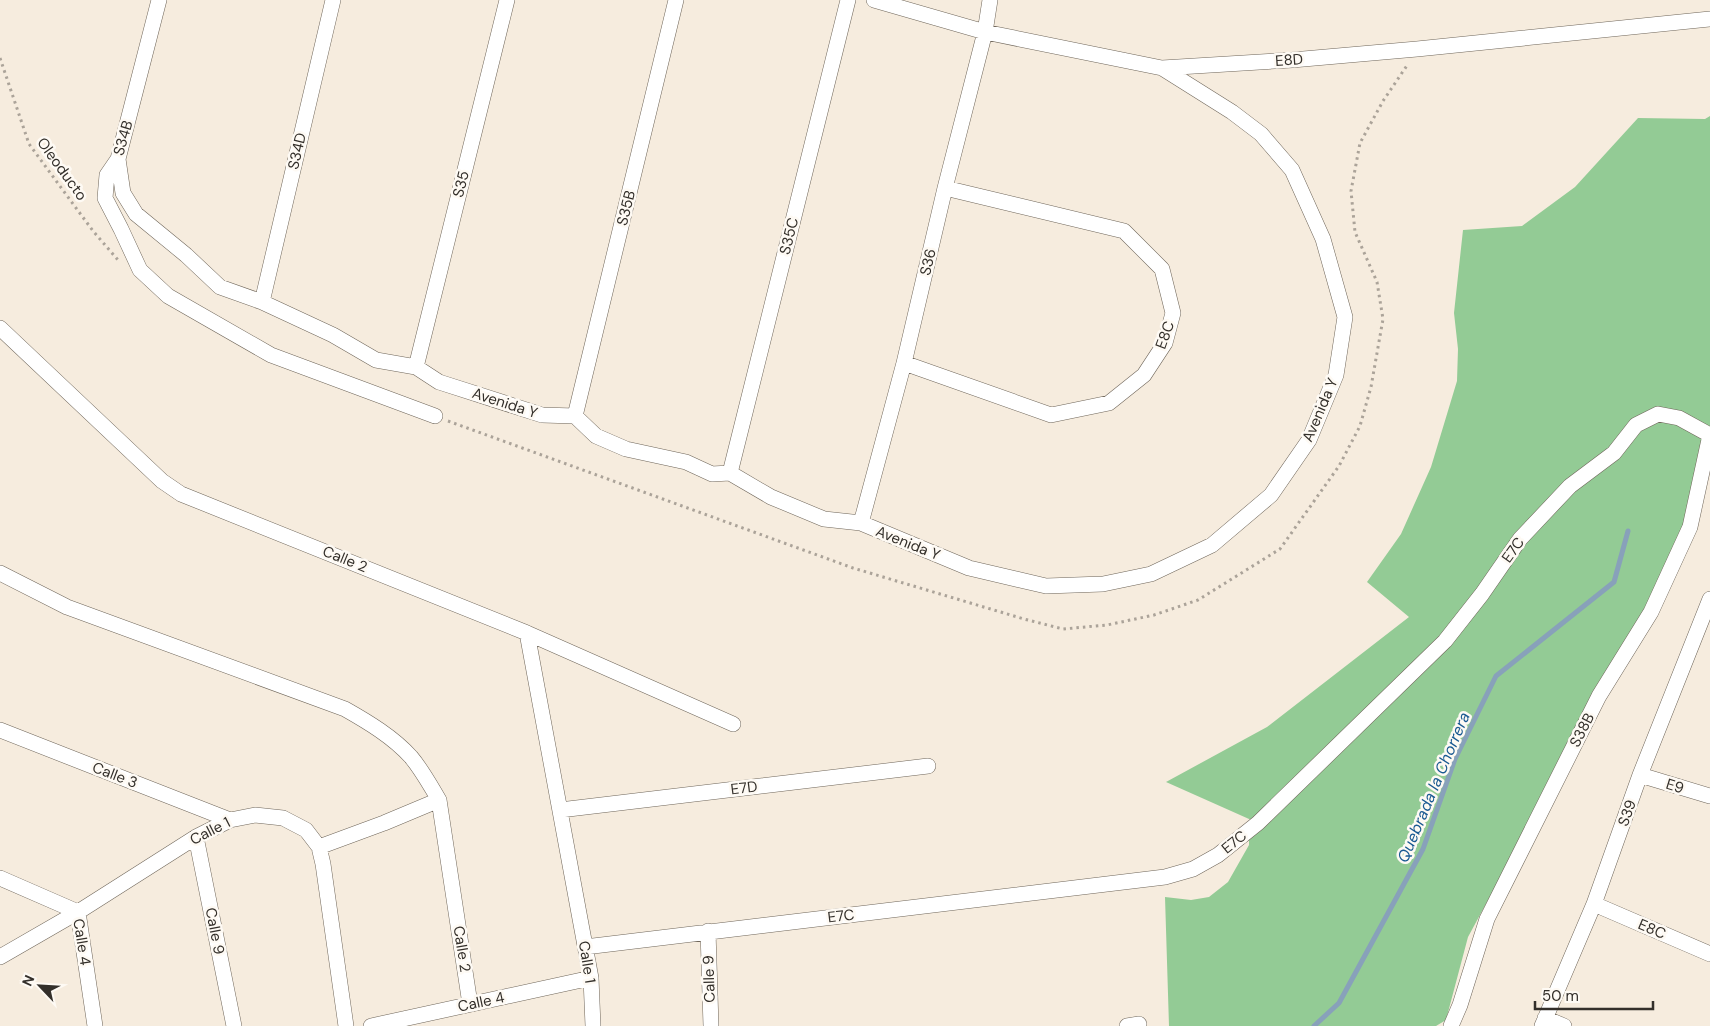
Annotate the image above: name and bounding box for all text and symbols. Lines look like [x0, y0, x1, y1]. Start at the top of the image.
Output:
street label: E8D [1274, 49, 1304, 71]
street label: S34B [108, 118, 138, 158]
street label: S34D [283, 131, 311, 171]
street label: Oleoducto [32, 133, 92, 205]
street label: S35 [448, 169, 474, 199]
street label: S35B [612, 188, 640, 228]
street label: S35C [775, 215, 803, 257]
street label: S36 [915, 247, 941, 277]
street label: E8C [1151, 318, 1179, 352]
street label: Avenida Y [1298, 375, 1343, 445]
street label: Avenida Y [470, 383, 541, 423]
street label: Avenida Y [873, 521, 943, 565]
street label: E7C [1497, 533, 1529, 567]
street label: Calle 2 [320, 541, 370, 577]
water label: Quebrada la Chorrera [1392, 709, 1475, 866]
street label: S38B [1565, 710, 1599, 750]
street label: Calle 3 [89, 757, 141, 793]
street label: E9 [1664, 774, 1686, 798]
street label: E7D [729, 776, 759, 800]
street label: S39 [1613, 797, 1641, 829]
street label: Calle 1 [186, 812, 234, 850]
street label: E7C [1217, 826, 1251, 858]
street label: E7C [826, 904, 856, 928]
street label: Calle 9 [201, 906, 229, 956]
street label: E8C [1635, 914, 1669, 944]
street label: Calle 4 [68, 917, 96, 967]
street label: Calle 2 [448, 924, 476, 974]
street label: Calle 1 [574, 939, 600, 985]
street label: Calle 9 [698, 955, 720, 1003]
north arrow [15, 961, 65, 1011]
text: N [18, 972, 39, 989]
scale bar [1535, 978, 1652, 1010]
text: 50 m [1542, 986, 1579, 1006]
street label: Calle 4 [456, 987, 506, 1017]

